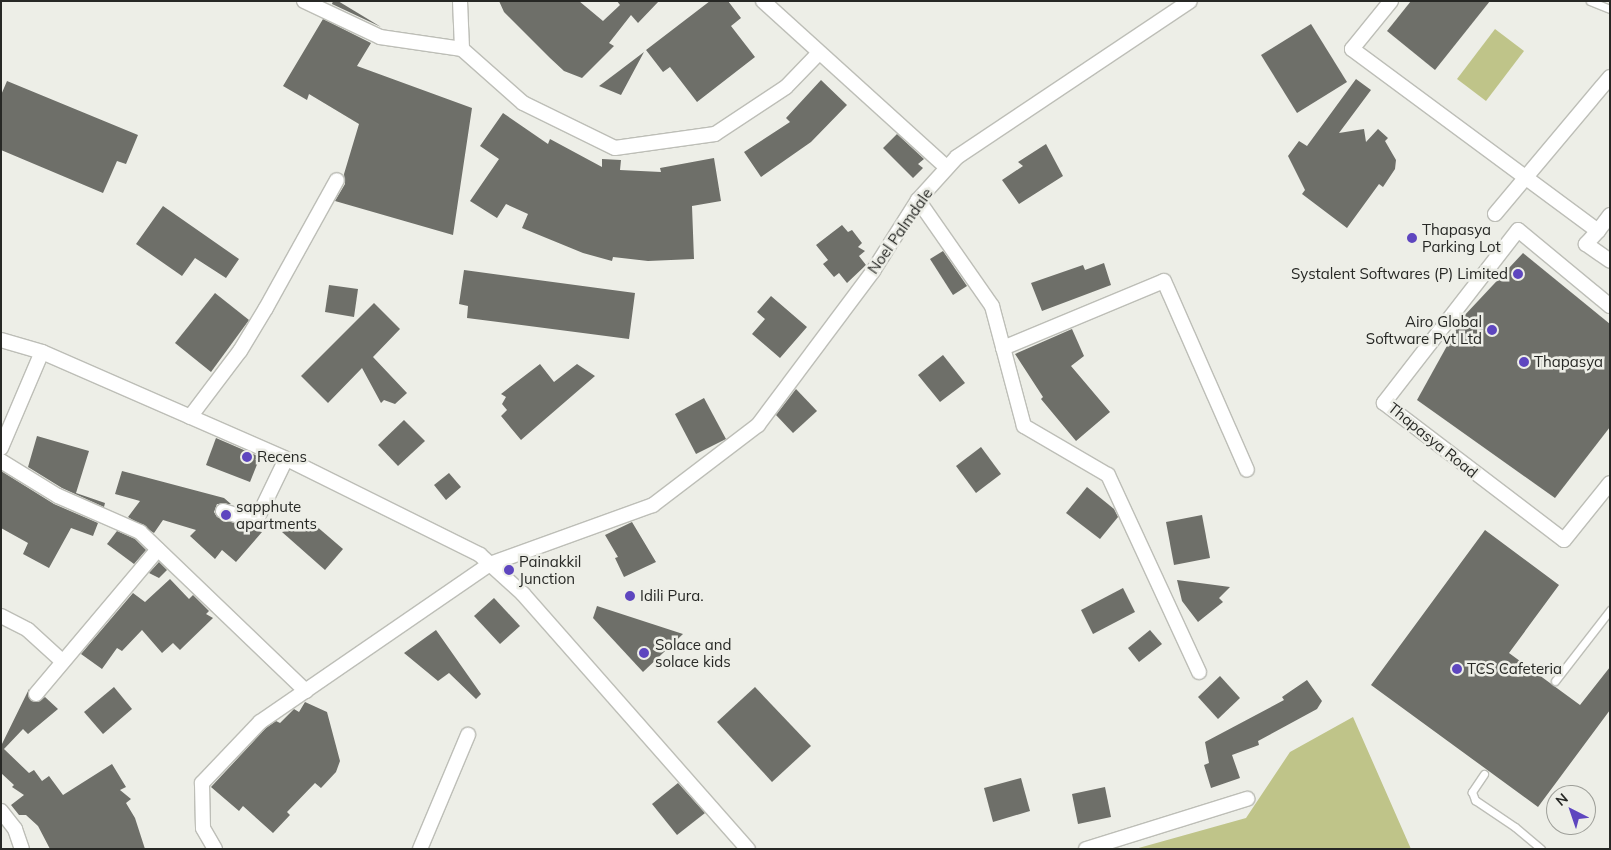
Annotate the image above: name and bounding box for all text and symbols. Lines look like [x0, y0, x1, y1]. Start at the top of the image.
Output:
street label: Noel Palmdale [864, 185, 936, 277]
place label: Thapasya Parking Lot [1422, 220, 1501, 255]
marker: Thapasya Parking Lot [1406, 232, 1418, 244]
place label: Systalent Softwares (P) Limited [1291, 265, 1508, 283]
marker: Systalent Softwares (P) Limited [1512, 268, 1524, 280]
place label: Airo Global Software Pvt Ltd [1366, 312, 1482, 347]
marker: Airo Global Software Pvt Ltd [1486, 324, 1498, 336]
place label: Thapasya [1534, 353, 1603, 371]
marker: Thapasya [1518, 356, 1530, 368]
street label: Thapasya Road [1385, 399, 1481, 481]
place label: Recens [257, 448, 307, 466]
marker: Recens [241, 451, 253, 463]
place label: sapphute apartments [236, 497, 317, 532]
marker: sapphute apartments [220, 509, 232, 521]
place label: Painakkil Junction [519, 552, 581, 587]
marker: Painakkil Junction [503, 564, 515, 576]
place label: Idili Pura. [640, 587, 704, 605]
marker: Idili Pura. [624, 590, 636, 602]
place label: Solace and solace kids [655, 635, 732, 670]
marker: Solace and solace kids [637, 646, 651, 660]
place label: TCS Cafeteria [1467, 660, 1562, 678]
marker: TCS Cafeteria [1451, 663, 1463, 675]
north arrow [1546, 785, 1596, 835]
text: N [1552, 789, 1572, 810]

